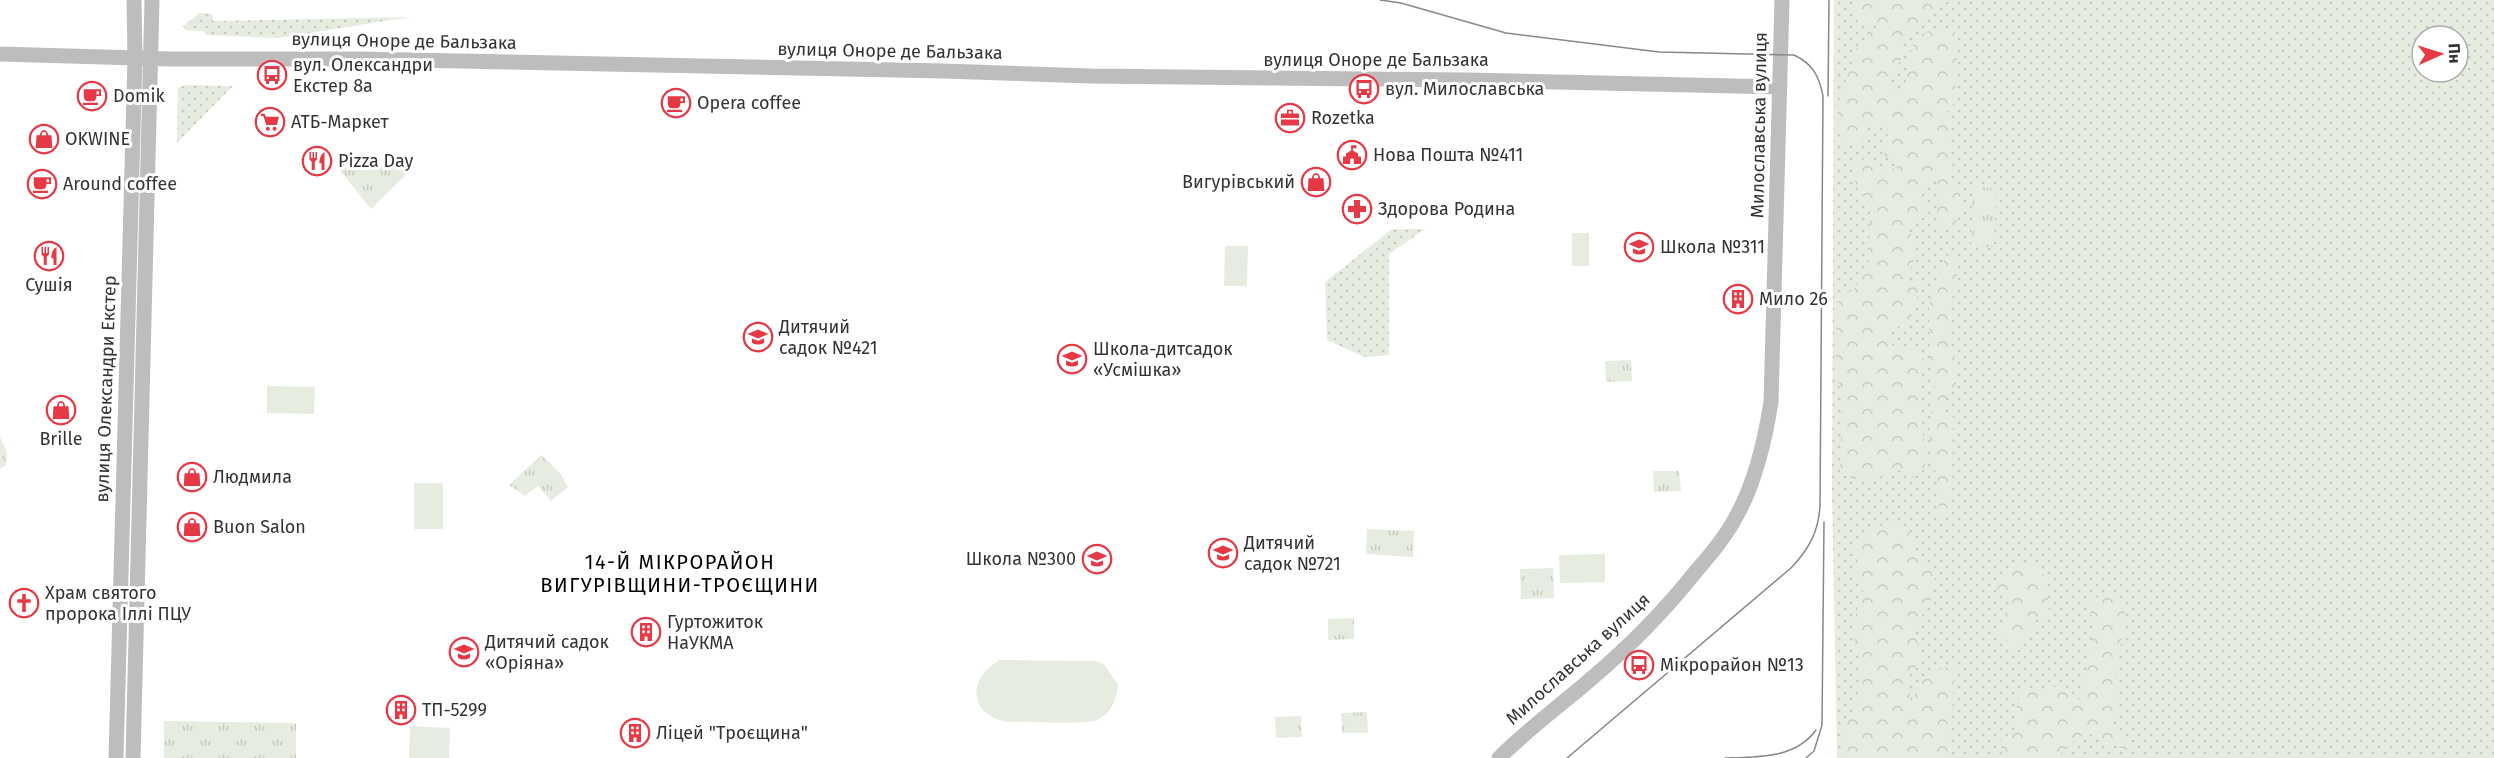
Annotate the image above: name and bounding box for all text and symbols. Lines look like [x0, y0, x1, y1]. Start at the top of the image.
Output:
north arrow [2410, 24, 2470, 84]
street label: вулиця Оноре де Бальзака [291, 28, 517, 54]
street label: Милославська вулиця [1746, 32, 1772, 218]
street label: вулиця Оноре де Бальзака [777, 38, 1003, 64]
text: Пн [2444, 43, 2464, 64]
street label: вулиця Оноре де Бальзака [1263, 49, 1489, 71]
place label: вул. Олександри Екстер 8а [293, 54, 433, 97]
bus stop icon: вул. Олександри Екстер 8а [256, 59, 288, 91]
bus stop icon: вул. Милославська [1348, 73, 1380, 105]
place label: вул. Милославська [1385, 78, 1544, 100]
cafe icon: Domik [76, 80, 108, 112]
place label: Domik [113, 85, 166, 107]
cafe icon: Opera coffee [660, 87, 692, 119]
place label: Opera coffee [697, 92, 801, 114]
office icon: Rozetka [1274, 102, 1306, 134]
supermarket icon: АТБ-Маркет [254, 106, 286, 138]
place label: Rozetka [1311, 107, 1375, 129]
place label: АТБ-Маркет [291, 111, 389, 133]
shop icon: OKWINE [28, 123, 60, 155]
place label: OKWINE [65, 128, 130, 150]
public building icon: Нова Пошта №411 [1336, 139, 1368, 171]
place label: Нова Пошта №411 [1373, 144, 1523, 166]
restaurant icon: Pizza Day [301, 145, 333, 177]
place label: Pizza Day [338, 150, 413, 172]
shop icon: Вигурівський [1300, 166, 1332, 198]
cafe icon: Around coffee [26, 168, 58, 200]
place label: Вигурівський [1182, 171, 1295, 193]
place label: Around coffee [63, 173, 177, 195]
pharmacy icon: Здорова Родина [1341, 193, 1373, 225]
place label: Здорова Родина [1378, 198, 1515, 220]
school or university icon: Школа №311 [1623, 231, 1655, 263]
place label: Школа №311 [1660, 236, 1765, 258]
restaurant icon: Сушія [33, 240, 65, 272]
place label: Сушія [25, 274, 73, 296]
street label: вулиця Олександри Екстер [91, 275, 121, 503]
building icon: Мило 26 [1722, 283, 1754, 315]
place label: Мило 26 [1759, 288, 1828, 310]
place label: Дитячий садок №421 [778, 316, 878, 359]
school or university icon: Дитячий садок №421 [742, 321, 774, 353]
place label: Школа-дитсадок «Усмішка» [1093, 338, 1233, 381]
school or university icon: Школа-дитсадок «Усмішка» [1056, 343, 1088, 375]
shop icon: Brille [45, 394, 77, 426]
place label: Brille [39, 428, 83, 450]
shop icon: Людмила [176, 461, 208, 493]
place label: Людмила [213, 466, 292, 488]
shop icon: Buon Salon [176, 511, 208, 543]
place label: Buon Salon [213, 516, 306, 538]
place label: Дитячий садок №721 [1243, 532, 1341, 575]
school or university icon: Дитячий садок №721 [1207, 537, 1239, 569]
school or university icon: Школа №300 [1081, 543, 1113, 575]
place label: Школа №300 [966, 548, 1076, 570]
district label: 14-Й МІКРОРАЙОН ВИГУРІВЩИНИ-ТРОЄЩИНИ [540, 550, 820, 597]
place label: Храм святого пророка Іллі ПЦУ [45, 582, 191, 625]
church icon: Храм святого пророка Іллі ПЦУ [8, 587, 40, 619]
street label: Милославська вулиця [1501, 589, 1655, 729]
place label: Гуртожиток НаУКМА [667, 611, 764, 654]
building icon: Гуртожиток НаУКМА [630, 616, 662, 648]
place label: Дитячий садок «Оріяна» [484, 631, 610, 674]
school or university icon: Дитячий садок «Оріяна» [448, 636, 480, 668]
bus stop icon: Мікрорайон №13 [1623, 649, 1655, 681]
place label: Мікрорайон №13 [1660, 654, 1804, 676]
building icon: ТП-5299 [385, 694, 417, 726]
place label: ТП-5299 [422, 699, 487, 721]
building icon: Ліцей "Троєщина" [619, 717, 651, 749]
place label: Ліцей "Троєщина" [656, 722, 808, 744]

